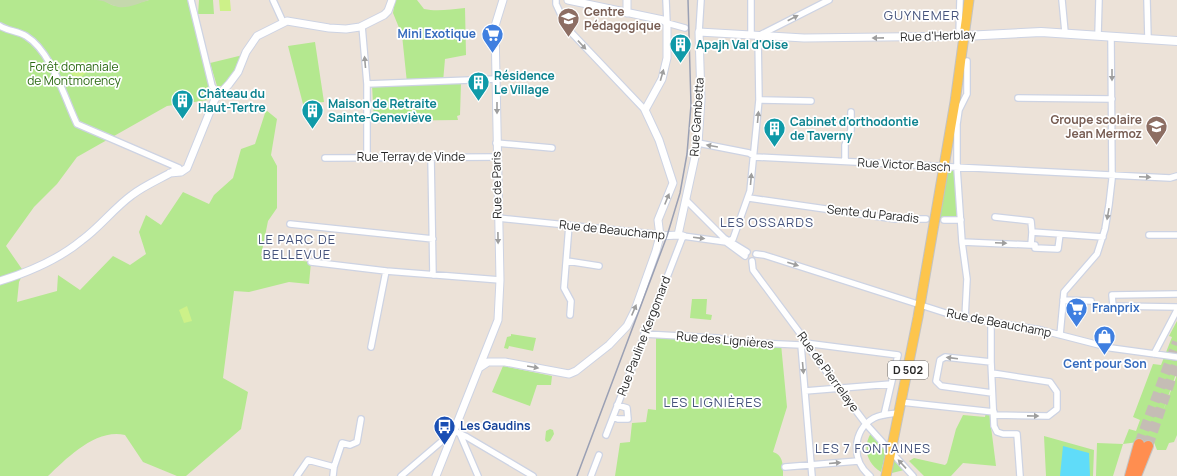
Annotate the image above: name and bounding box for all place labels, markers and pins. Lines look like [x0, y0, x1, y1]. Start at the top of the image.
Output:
place label: Centre Pédagogique [584, 3, 661, 34]
school or university icon: Centre Pédagogique [556, 6, 582, 39]
supermarket icon: Mini Exotique [479, 21, 505, 54]
place label: Mini Exotique [398, 25, 476, 42]
building icon: Apajh Val d'Oise [668, 32, 694, 65]
place label: Apajh Val d'Oise [696, 36, 788, 53]
place label: Résidence Le Village [494, 67, 555, 98]
building icon: Résidence Le Village [466, 70, 492, 103]
place label: Château du Haut-Tertre [198, 85, 266, 116]
building icon: Château du Haut-Tertre [169, 88, 195, 121]
place label: Maison de Retraite Sainte-Geneviève [328, 95, 437, 126]
building icon: Maison de Retraite Sainte-Geneviève [300, 98, 326, 131]
place label: Groupe scolaire Jean Mermoz [1050, 111, 1142, 142]
place label: Cabinet d'orthodontie de Taverny [790, 113, 919, 144]
school or university icon: Groupe scolaire Jean Mermoz [1144, 114, 1170, 147]
building icon: Cabinet d'orthodontie de Taverny [761, 116, 787, 149]
supermarket icon: Franprix [1063, 295, 1089, 328]
place label: Franprix [1092, 299, 1140, 316]
shop icon: Cent pour Son [1092, 324, 1118, 357]
place label: Cent pour Son [1063, 355, 1147, 372]
bus stop icon: Les Gaudins [431, 413, 457, 446]
place label: Les Gaudins [460, 417, 531, 434]

